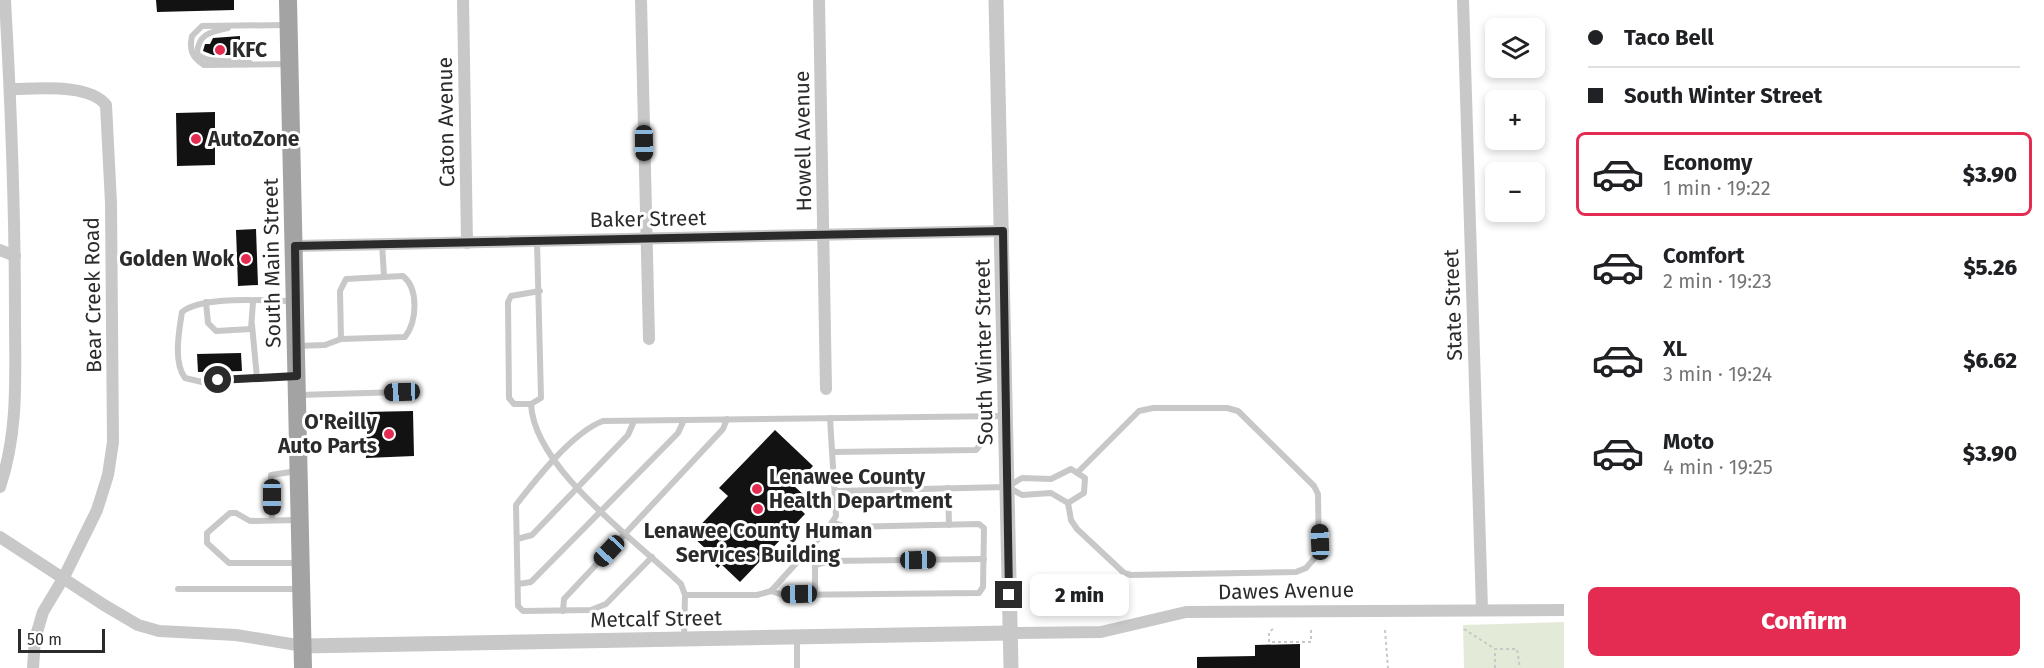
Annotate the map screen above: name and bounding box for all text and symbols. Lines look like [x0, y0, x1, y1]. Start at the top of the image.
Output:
map controls [1485, 18, 1545, 222]
button: layers [1485, 18, 1545, 78]
text: Taco Bell [1624, 24, 1714, 51]
place label: KFC [232, 37, 267, 63]
marker: KFC [213, 43, 227, 57]
street label: Caton Avenue [432, 57, 460, 187]
street label: Howell Avenue [789, 70, 817, 212]
text: South Winter Street [1624, 82, 1822, 109]
button: + [1485, 90, 1545, 150]
car [635, 125, 653, 161]
place label: AutoZone [207, 126, 300, 152]
marker: AutoZone [189, 132, 203, 146]
icon: car [1591, 147, 1645, 201]
text: Economy [1663, 149, 1752, 176]
text: $3.90 [1963, 161, 2017, 188]
button: − [1485, 162, 1545, 222]
text: 1 min · 19:22 [1663, 176, 1771, 200]
street label: South Main Street [258, 177, 286, 348]
street label: Baker Street [589, 205, 707, 233]
street label: Bear Creek Road [79, 217, 107, 373]
icon: car [1591, 240, 1645, 294]
text: Comfort [1663, 242, 1744, 269]
place label: Golden Wok [119, 246, 234, 272]
street label: State Street [1438, 248, 1468, 361]
marker: Golden Wok [239, 252, 253, 266]
text: $5.26 [1963, 254, 2017, 281]
street label: South Winter Street [969, 258, 999, 445]
text: 2 min · 19:23 [1663, 269, 1772, 293]
icon: car [1591, 333, 1645, 387]
text: XL [1663, 335, 1687, 362]
text: $6.62 [1963, 347, 2017, 374]
text: 3 min · 19:24 [1663, 362, 1772, 386]
route start [204, 366, 231, 393]
car [384, 382, 420, 402]
place label: O'Reilly Auto Parts [277, 409, 377, 459]
icon: car [1591, 426, 1645, 480]
marker: O'Reilly Auto Parts [382, 427, 396, 441]
text: Moto [1663, 428, 1714, 455]
text: $3.90 [1963, 440, 2017, 467]
text: 4 min · 19:25 [1663, 455, 1773, 479]
place label: Lenawee County Health Department [769, 464, 953, 514]
car [263, 479, 281, 515]
marker: Lenawee County Health Department [750, 482, 764, 496]
marker: Lenawee County Human Services Building [751, 502, 765, 516]
place label: Lenawee County Human Services Building [644, 518, 872, 568]
car [1310, 524, 1330, 560]
car [590, 532, 628, 570]
car [900, 551, 936, 569]
callout: 2 min [1030, 574, 1129, 616]
street label: Dawes Avenue [1218, 577, 1354, 605]
route end [995, 581, 1022, 608]
text: 2 min [1055, 583, 1104, 607]
car [781, 585, 817, 603]
button: Confirm [1588, 587, 2020, 656]
street label: Metcalf Street [590, 605, 723, 633]
scale bar [18, 626, 105, 654]
text: 50 m [27, 630, 62, 649]

